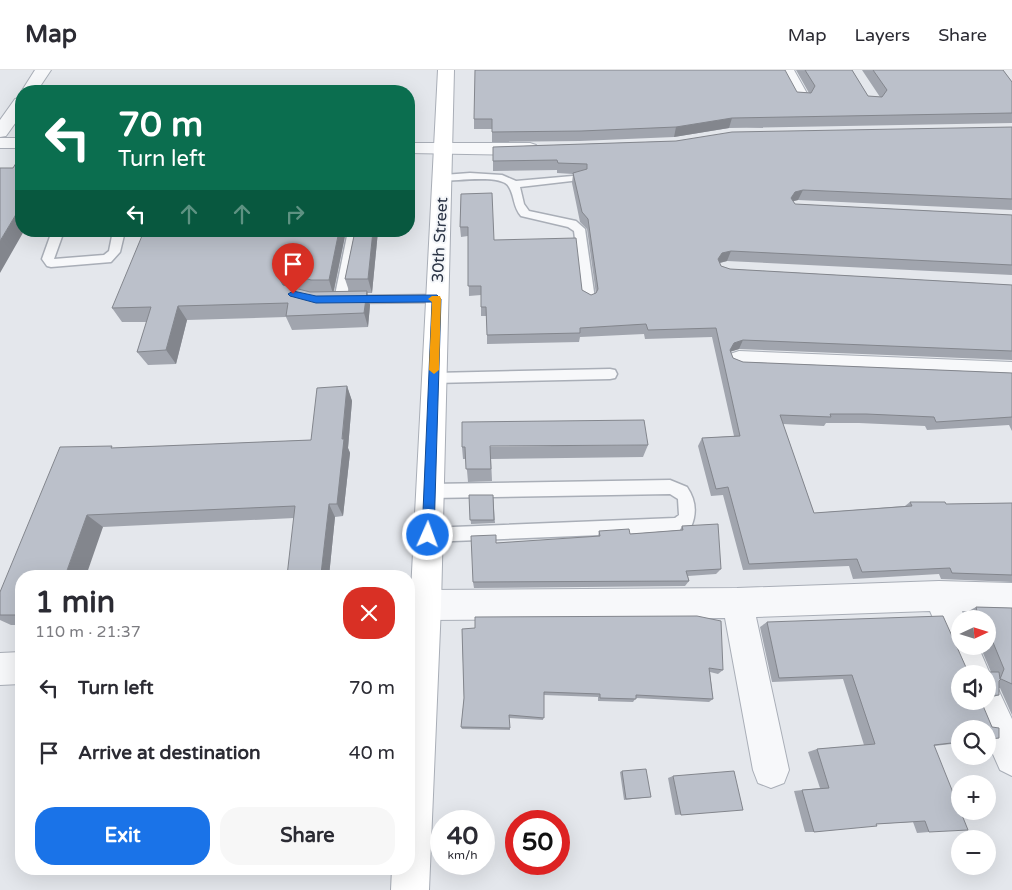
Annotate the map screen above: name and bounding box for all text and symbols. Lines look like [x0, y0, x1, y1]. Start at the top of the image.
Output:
text: Map [25, 20, 77, 49]
text: Map [788, 24, 827, 46]
text: Layers [855, 24, 910, 46]
text: Share [938, 24, 987, 46]
text: 70 m [118, 104, 203, 146]
icon: left [35, 105, 100, 170]
text: Turn left [118, 146, 206, 172]
street label: 30th Street [428, 197, 452, 283]
icon: left [122, 200, 150, 228]
icon: ahead [175, 200, 203, 228]
icon: ahead [228, 200, 256, 228]
icon: right [281, 200, 309, 228]
pin [272, 243, 314, 294]
icon: arrive [279, 250, 307, 278]
position arrow [401, 508, 453, 560]
text: 1 min [35, 584, 115, 621]
button: close [343, 587, 395, 639]
north arrow [951, 610, 996, 655]
map controls [951, 610, 996, 875]
text: 110 m · 21:37 [35, 622, 141, 642]
button: sound [951, 665, 996, 710]
icon: left [35, 674, 63, 702]
text: Turn left [78, 677, 154, 699]
text: 70 m [349, 677, 395, 699]
button: search [951, 720, 996, 765]
icon: arrive [35, 739, 63, 767]
text: Arrive at destination [78, 742, 261, 764]
text: 40 m [349, 742, 395, 764]
button: + [951, 775, 996, 820]
button: Exit [35, 807, 210, 865]
button: Share [220, 807, 395, 865]
speed limit sign: 50 [505, 810, 570, 875]
text: 40 [447, 821, 478, 851]
button: − [951, 830, 996, 875]
text: km/h [447, 848, 478, 862]

